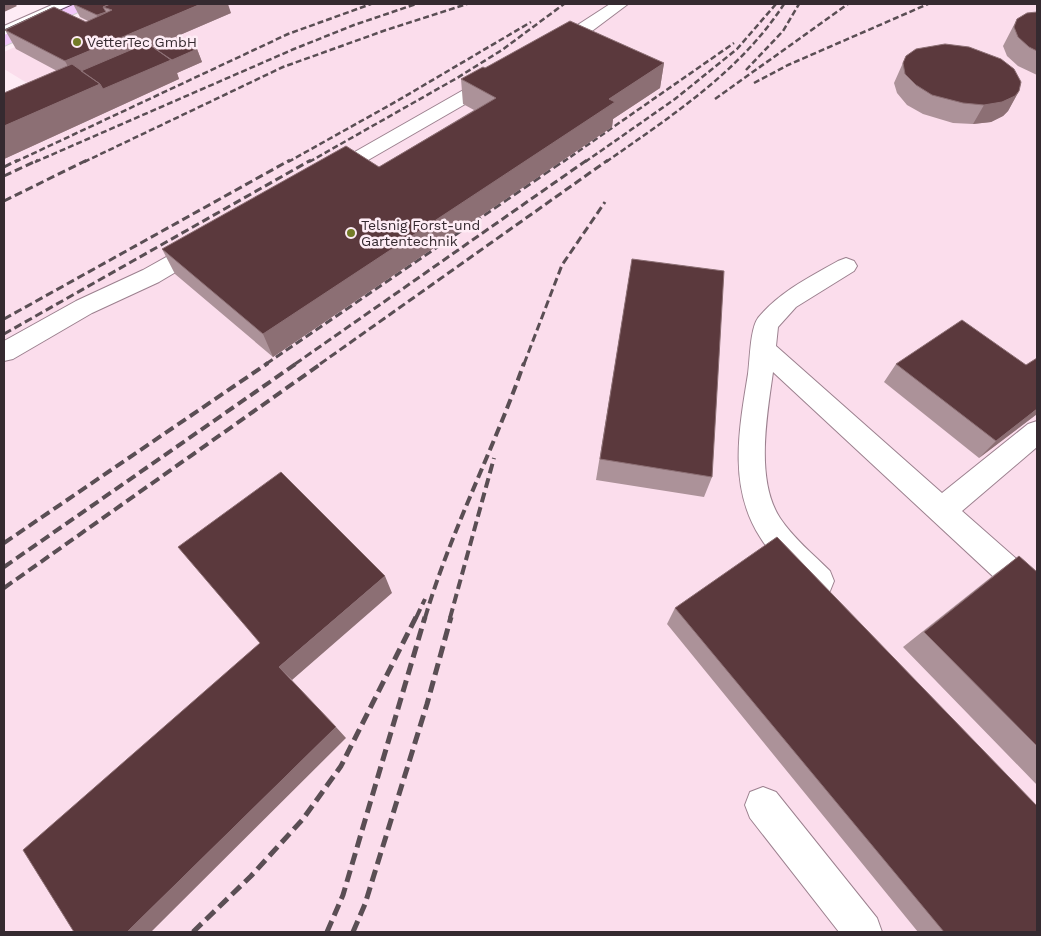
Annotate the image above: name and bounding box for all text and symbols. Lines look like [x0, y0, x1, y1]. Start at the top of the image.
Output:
place label: VetterTec GmbH [87, 34, 197, 50]
marker: VetterTec GmbH [71, 36, 83, 48]
place label: Telsnig Forst-und Gartentechnik [361, 217, 480, 249]
marker: Telsnig Forst-und Gartentechnik [345, 227, 357, 239]

